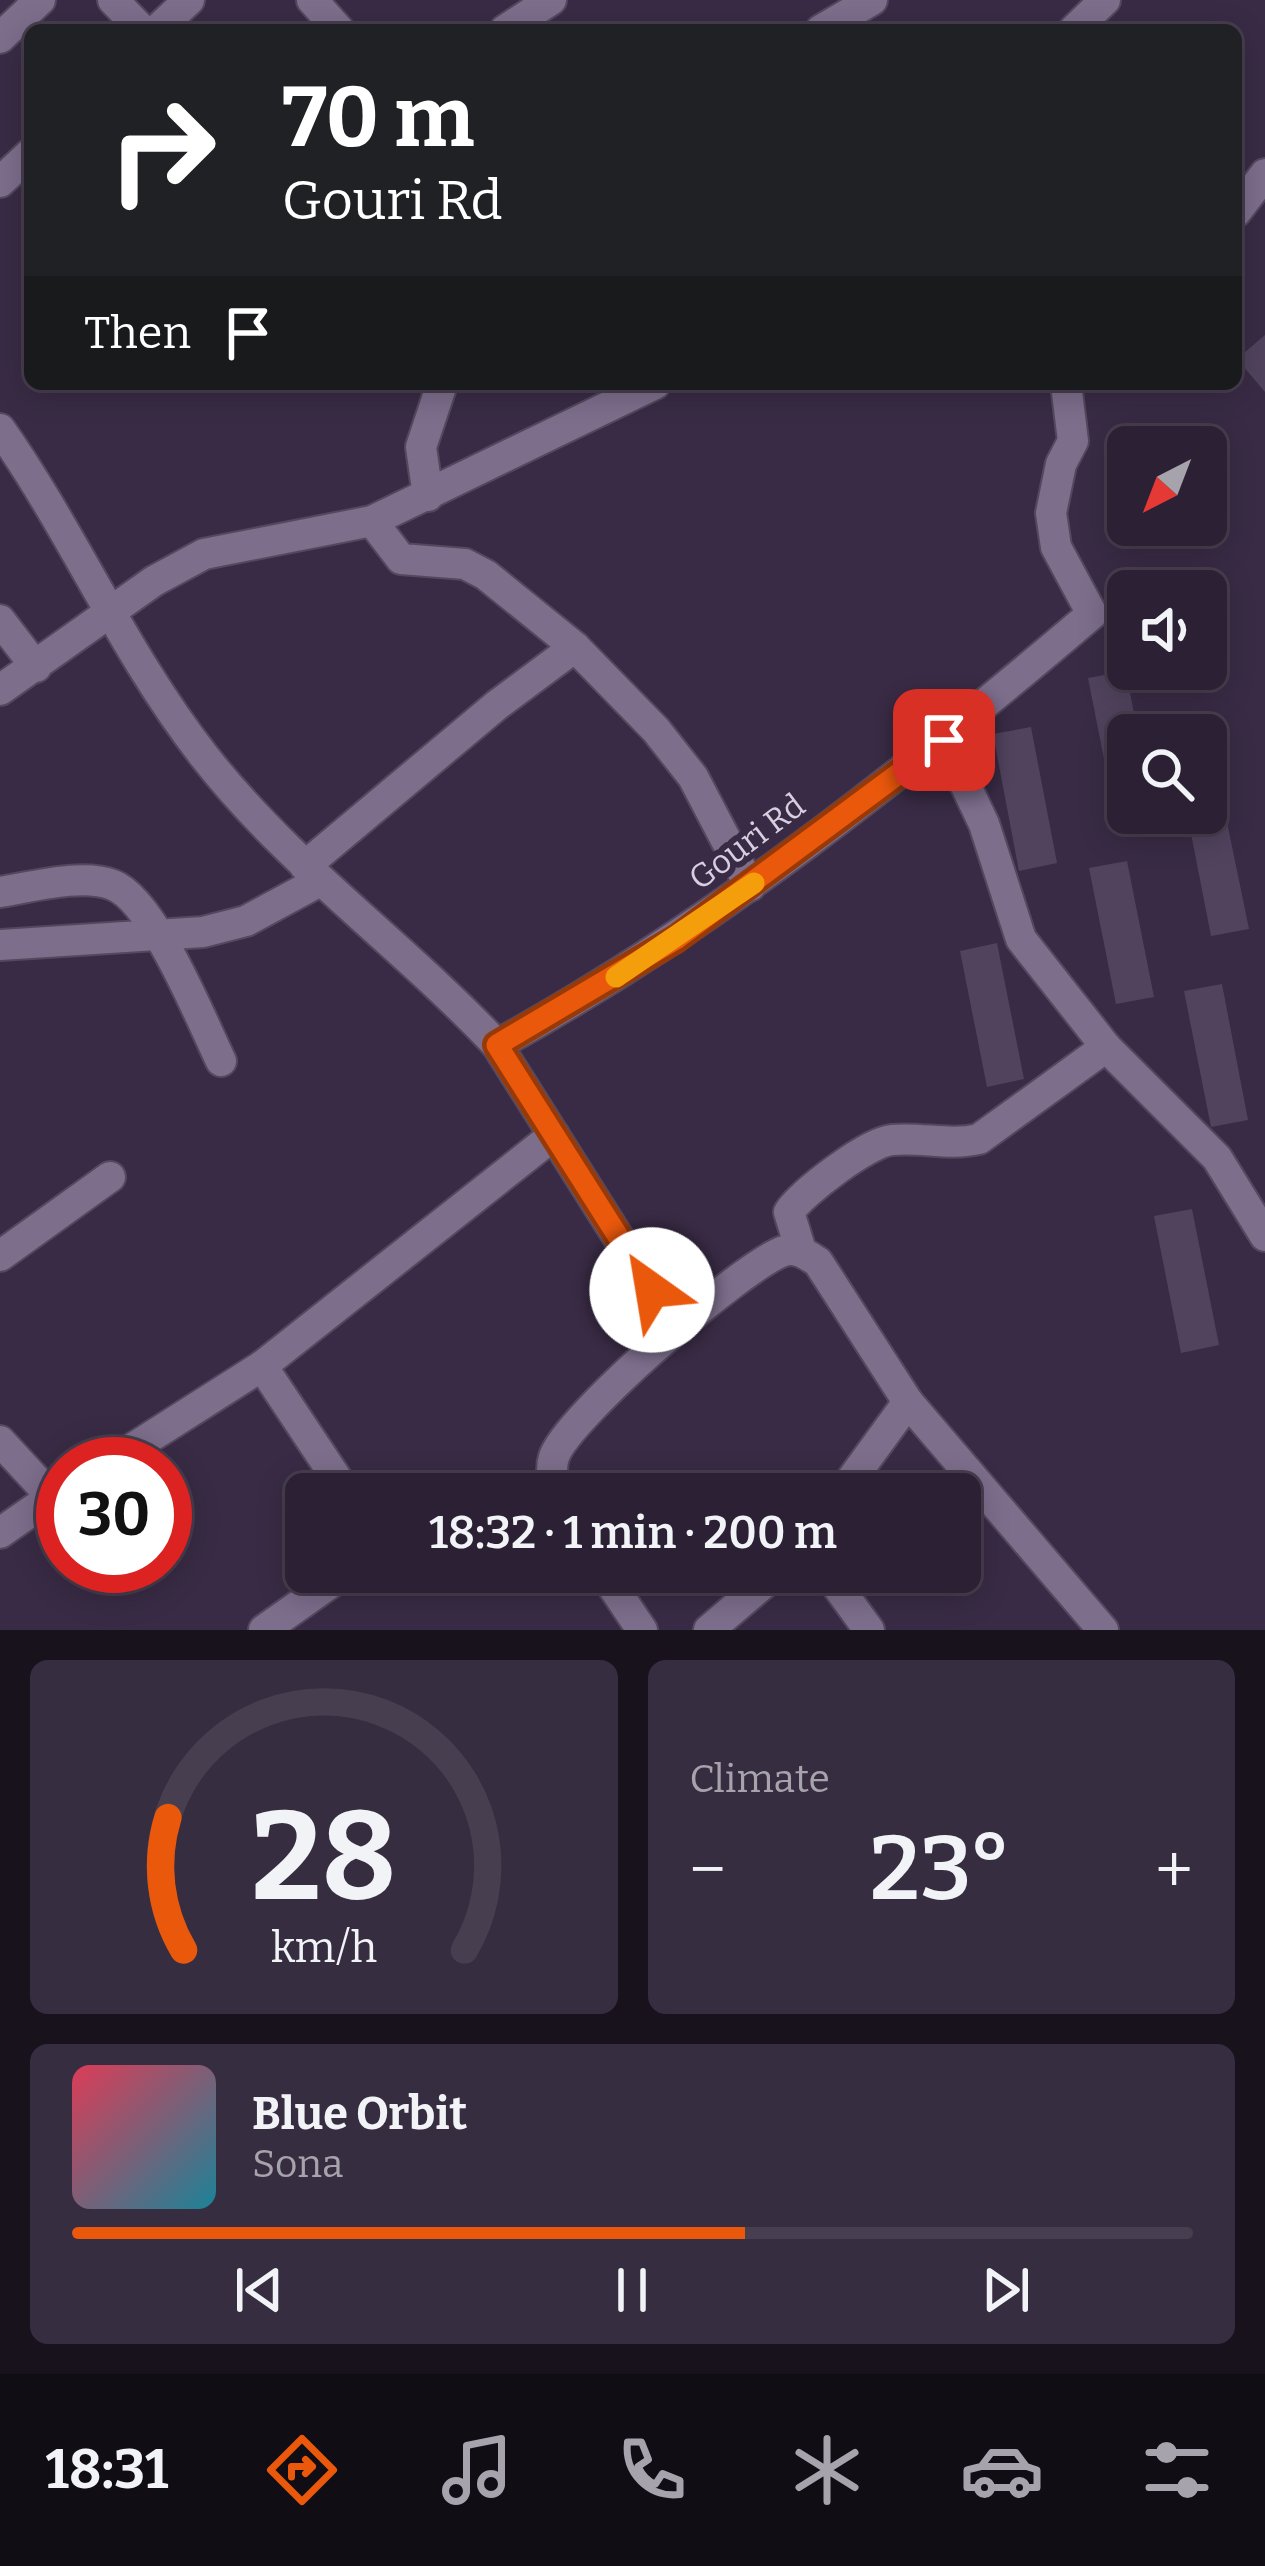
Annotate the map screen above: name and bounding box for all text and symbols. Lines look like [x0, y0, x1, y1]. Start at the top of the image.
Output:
text: 70 m [282, 67, 474, 168]
icon: right [84, 72, 240, 228]
text: Gouri Rd [282, 169, 503, 233]
icon: arrive [215, 300, 281, 366]
text: Then [84, 306, 191, 360]
north arrow [1107, 426, 1227, 546]
map controls [1107, 426, 1227, 834]
button: sound [1107, 570, 1227, 690]
pin [893, 689, 995, 791]
icon: arrive [911, 707, 977, 773]
button: search [1107, 714, 1227, 834]
street label: Gouri Rd [681, 785, 813, 899]
position arrow [589, 1227, 715, 1353]
speed limit sign: 30 [36, 1437, 192, 1593]
text: 18:32 · 1 min · 200 m [429, 1506, 837, 1560]
text: Climate [690, 1756, 830, 1802]
text: 28 [251, 1782, 396, 1932]
text: 23° [870, 1815, 1011, 1923]
text: − [690, 1830, 726, 1909]
text: + [1155, 1830, 1193, 1909]
text: km/h [271, 1922, 377, 1973]
text: Blue Orbit [252, 2087, 467, 2141]
text: Sona [252, 2141, 343, 2187]
icon: previous [226, 2257, 292, 2323]
icon: pause [599, 2257, 665, 2323]
icon: next [973, 2257, 1039, 2323]
icon: directions [260, 2428, 344, 2512]
icon: music [435, 2428, 519, 2512]
icon: phone [610, 2428, 694, 2512]
icon: climate [785, 2428, 869, 2512]
icon: car [960, 2428, 1044, 2512]
icon: filters [1135, 2428, 1219, 2512]
text: 18:31 [46, 2438, 168, 2502]

